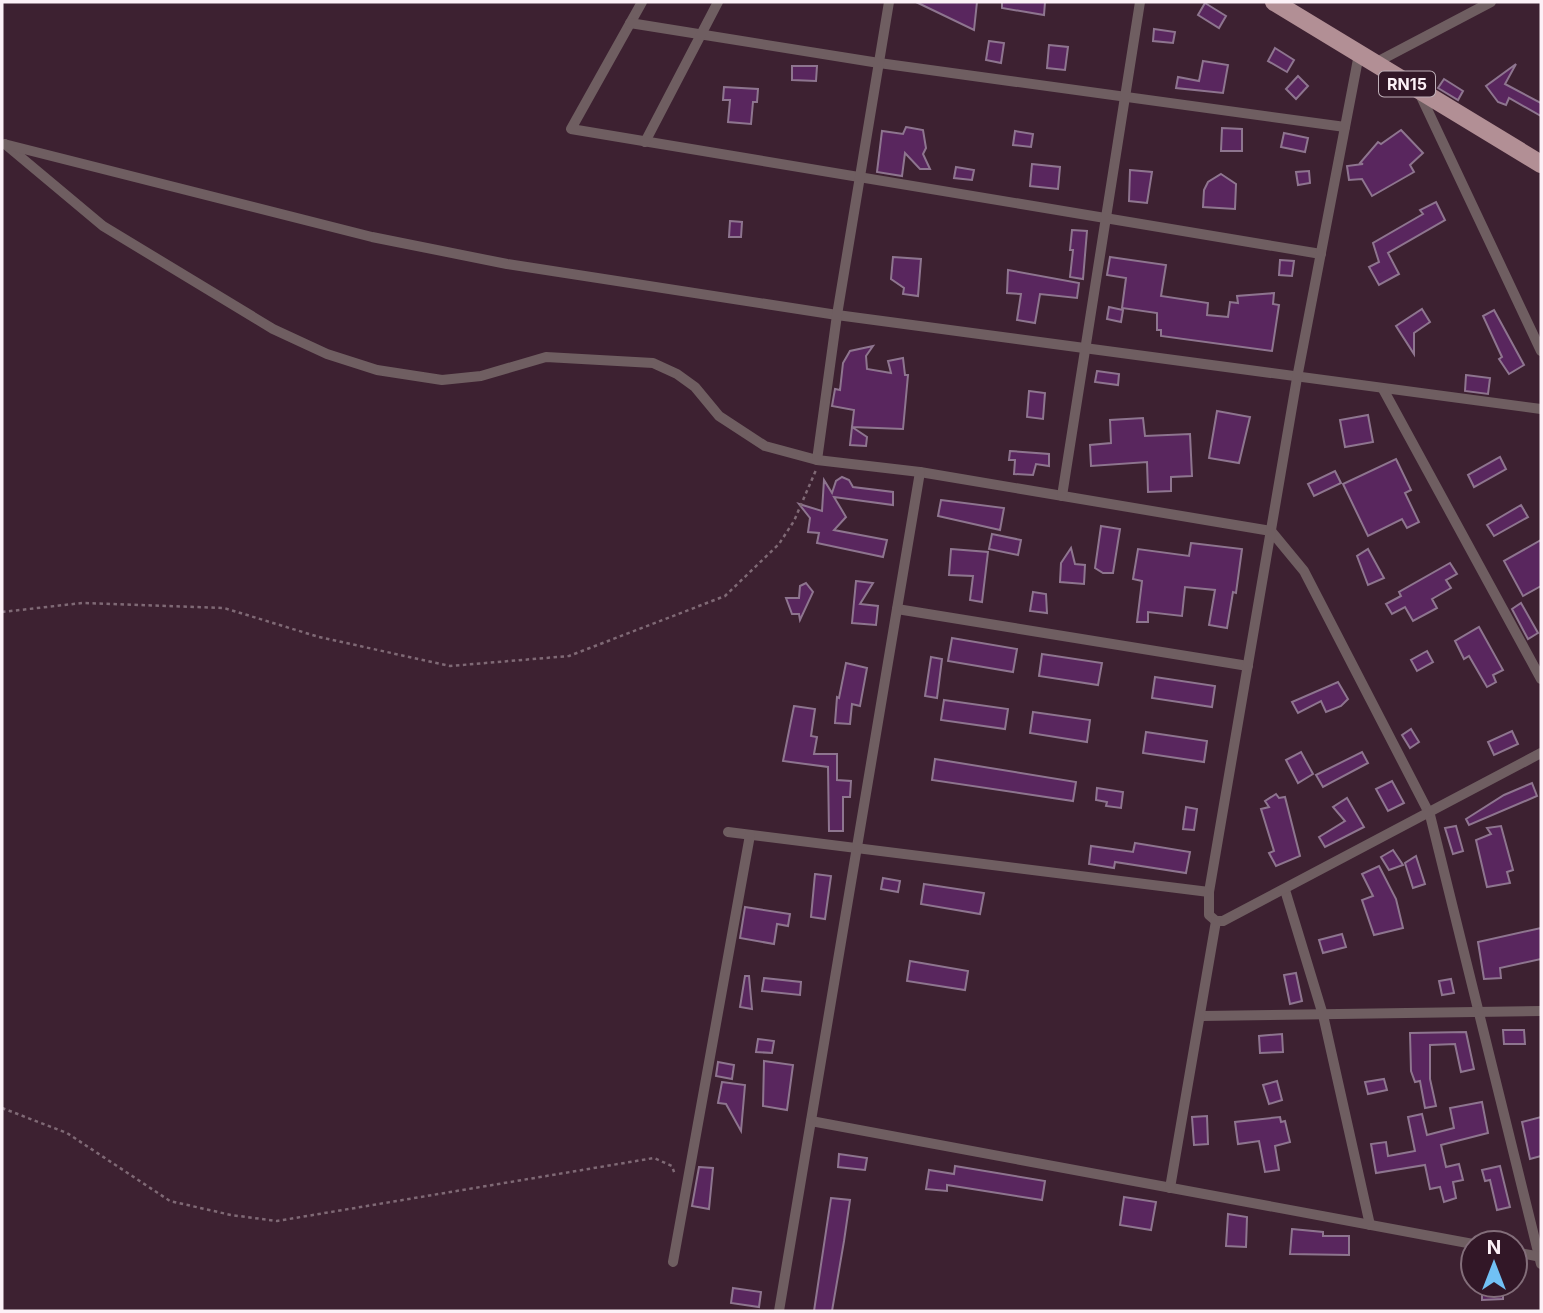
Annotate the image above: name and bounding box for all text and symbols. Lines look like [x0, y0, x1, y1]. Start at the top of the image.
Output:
road number: RN15 [1379, 72, 1435, 96]
north arrow [1459, 1229, 1529, 1299]
text: N [1487, 1236, 1501, 1259]

